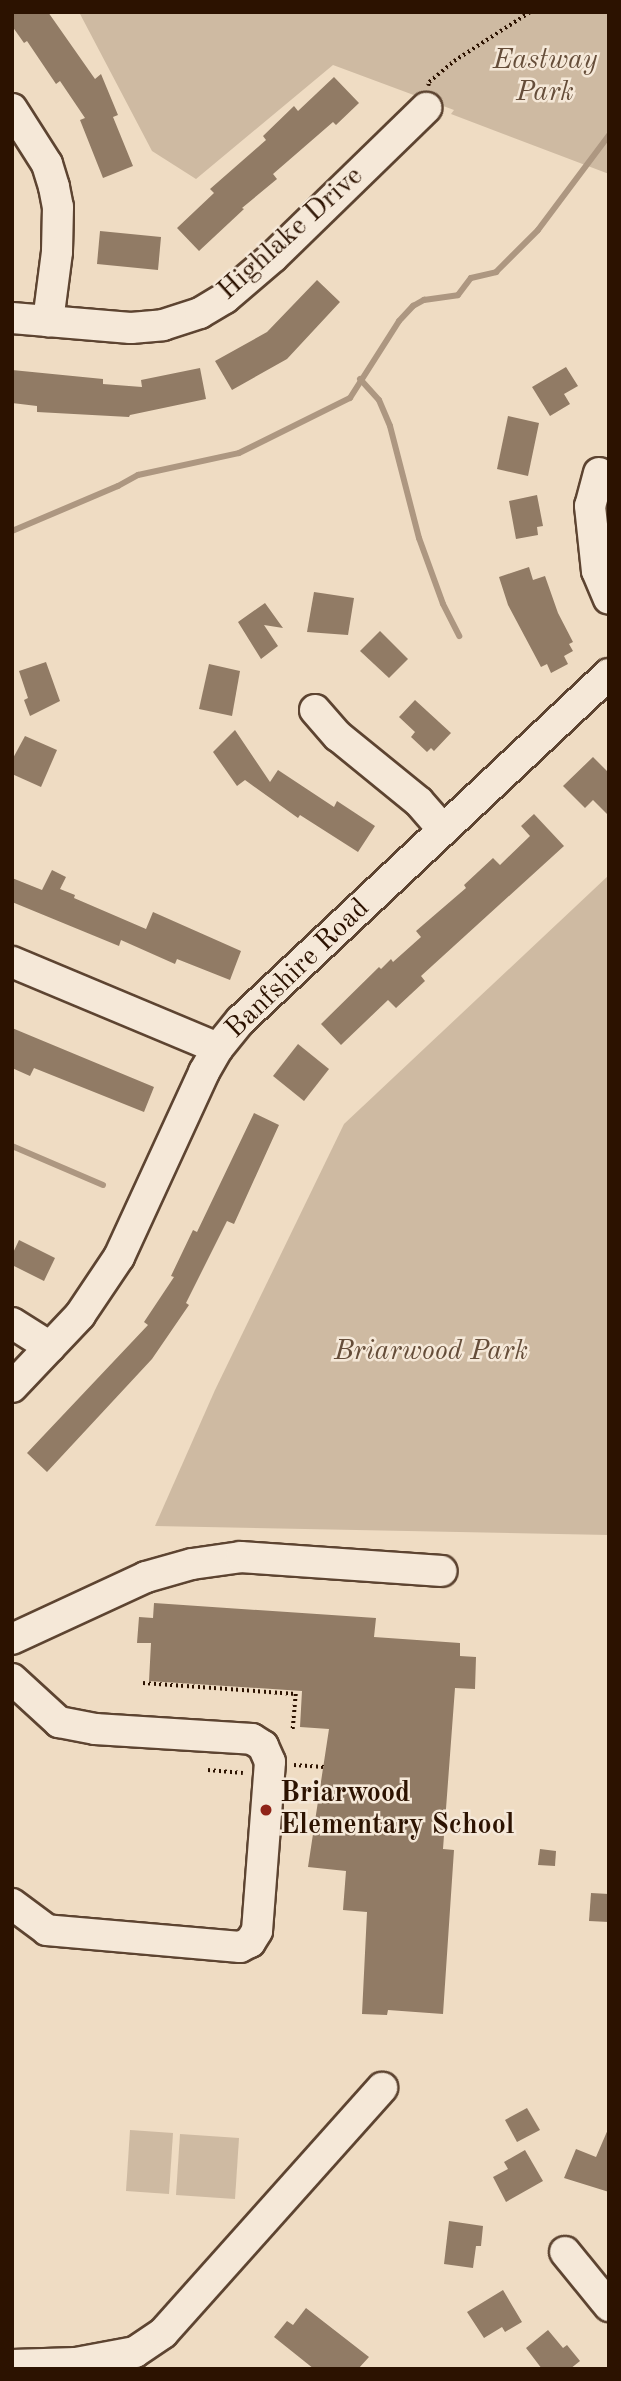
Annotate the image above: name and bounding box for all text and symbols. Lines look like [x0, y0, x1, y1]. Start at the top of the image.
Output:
park label: Eastway Park [493, 44, 597, 110]
street label: Highlake Drive [211, 160, 371, 308]
street label: Banfshire Road [219, 892, 377, 1046]
park label: Briarwood Park [334, 1335, 528, 1369]
place label: Briarwood Elementary School [280, 1777, 514, 1843]
marker: Briarwood Elementary School [258, 1802, 274, 1818]

